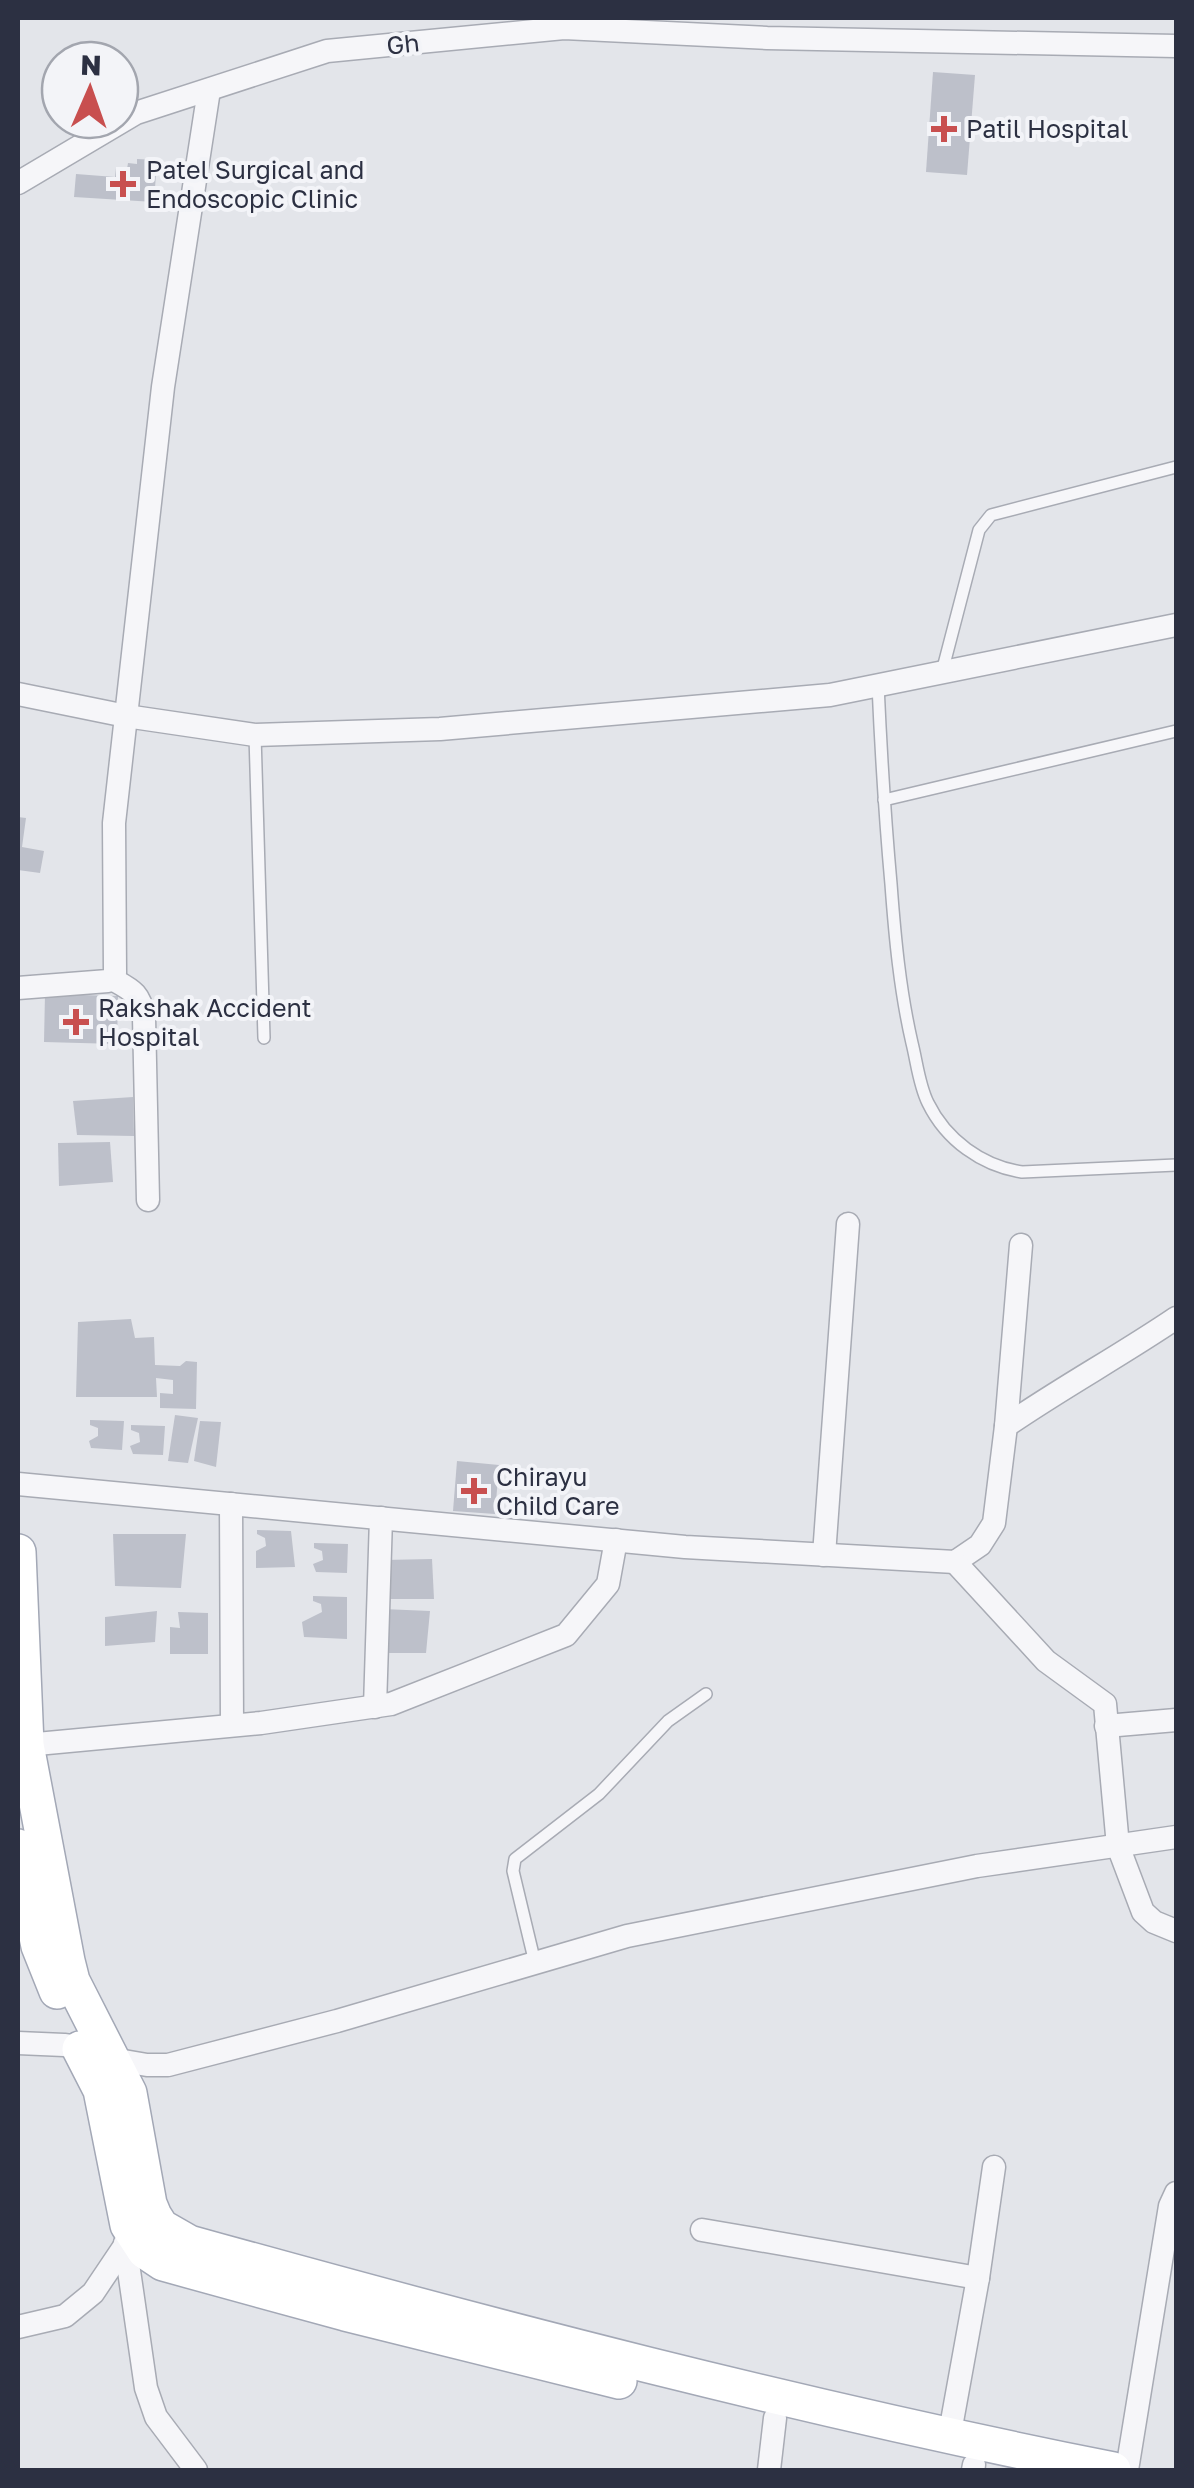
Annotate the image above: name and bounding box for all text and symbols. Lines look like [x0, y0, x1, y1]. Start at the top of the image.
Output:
street label: Gh [385, 26, 421, 61]
north arrow [40, 40, 140, 140]
text: N [80, 48, 102, 81]
place label: Patil Hospital [966, 113, 1128, 144]
marker: Patil Hospital [931, 116, 957, 142]
place label: Patel Surgical and Endoscopic Clinic [146, 154, 364, 214]
marker: Patel Surgical and Endoscopic Clinic [110, 171, 136, 197]
place label: Rakshak Accident Hospital [98, 992, 312, 1052]
marker: Rakshak Accident Hospital [63, 1009, 89, 1035]
place label: Chirayu Child Care [496, 1461, 620, 1521]
marker: Chirayu Child Care [461, 1478, 487, 1504]

